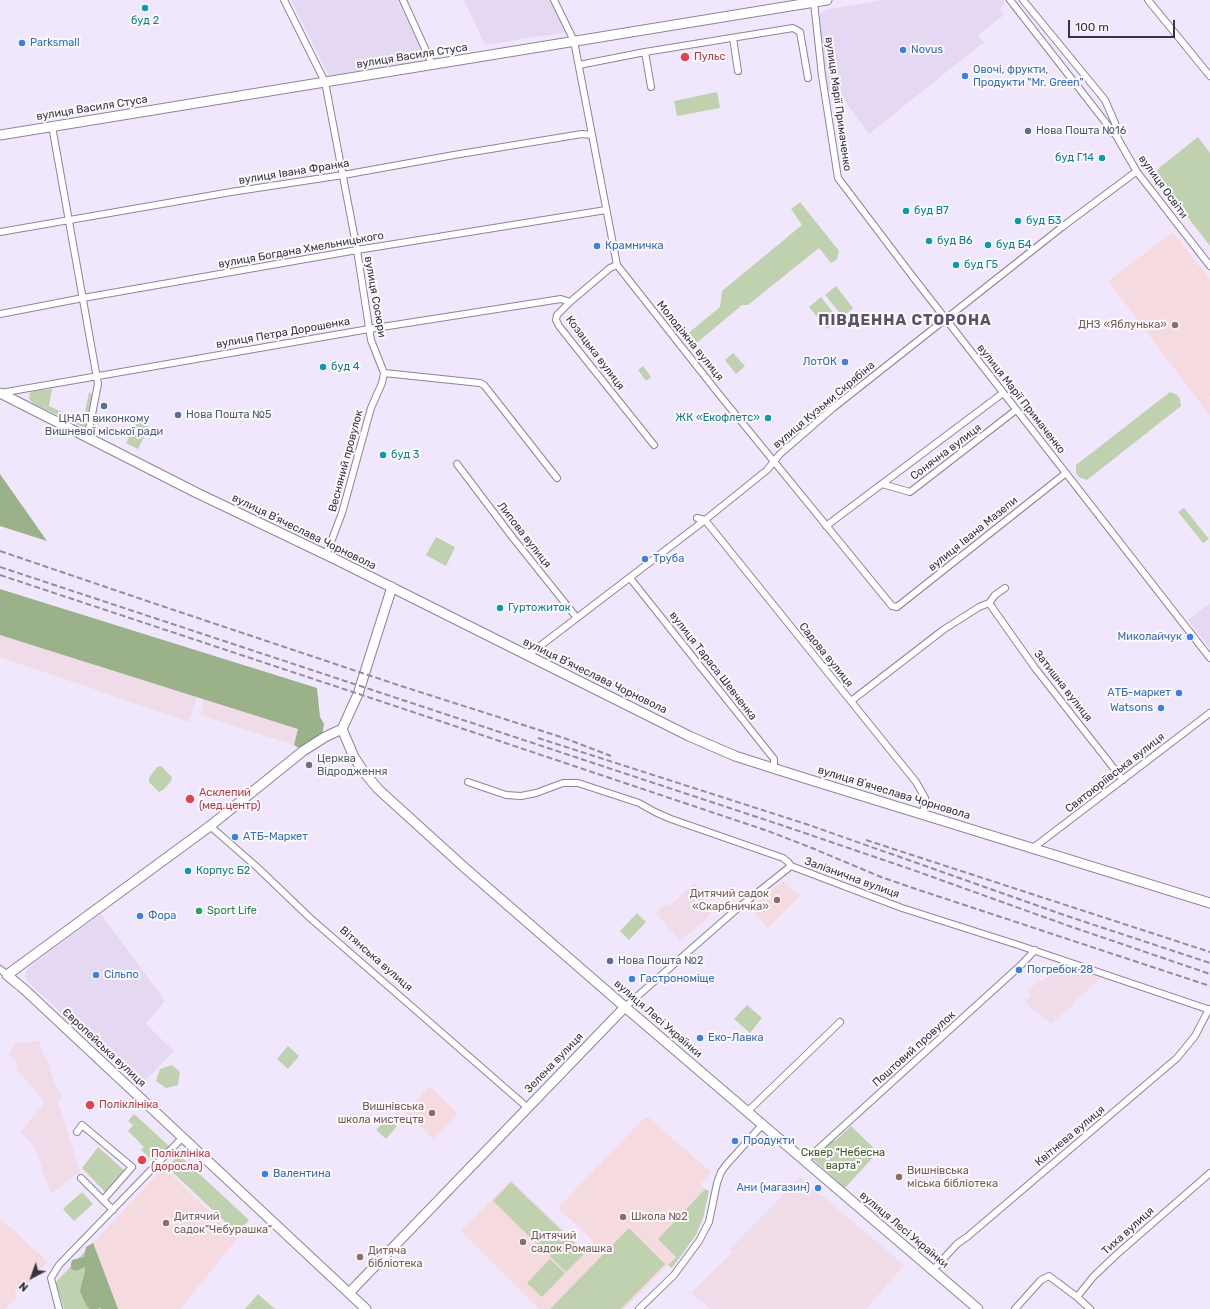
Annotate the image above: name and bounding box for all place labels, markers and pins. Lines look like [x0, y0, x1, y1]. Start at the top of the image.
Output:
marker: буд 2 [140, 3, 150, 13]
place label: буд 2 [131, 14, 159, 28]
place label: Parksmall [30, 36, 80, 50]
marker: Parksmall [17, 38, 27, 48]
place label: Novus [911, 43, 943, 57]
marker: Novus [898, 45, 908, 55]
place label: Пульс [694, 50, 726, 64]
marker: Пульс [679, 51, 691, 63]
place label: Овочі, фрукти, Продукти "Mr. Green" [973, 63, 1084, 89]
marker: Овочі, фрукти, Продукти "Mr. Green" [960, 71, 970, 81]
place label: Нова Пошта №16 [1036, 124, 1126, 138]
marker: Нова Пошта №16 [1023, 126, 1033, 136]
place label: буд Г14 [1055, 151, 1094, 165]
marker: буд Г14 [1097, 153, 1107, 163]
place label: буд В7 [914, 204, 949, 218]
marker: буд В7 [901, 206, 911, 216]
place label: буд Б3 [1026, 214, 1061, 228]
marker: буд Б3 [1013, 216, 1023, 226]
place label: буд В6 [937, 234, 973, 248]
marker: буд В6 [924, 236, 934, 246]
place label: буд Б4 [996, 238, 1032, 252]
place label: Крамничка [605, 239, 664, 253]
marker: буд Б4 [983, 240, 993, 250]
marker: Крамничка [592, 241, 602, 251]
place label: буд Г5 [964, 258, 998, 272]
marker: буд Г5 [951, 260, 961, 270]
place label: ДНЗ «Яблунька» [1078, 318, 1167, 332]
marker: ДНЗ «Яблунька» [1170, 320, 1180, 330]
place label: ЛотОК [803, 355, 837, 369]
marker: ЛотОК [840, 357, 850, 367]
place label: буд 4 [331, 360, 360, 374]
marker: буд 4 [318, 362, 328, 372]
marker: ЦНАП виконкому Вишневої міської ради [99, 401, 109, 411]
place label: Нова Пошта №5 [186, 408, 272, 422]
marker: Нова Пошта №5 [173, 410, 183, 420]
place label: ЖК «Екофлетс» [675, 411, 760, 425]
place label: ЦНАП виконкому Вишневої міської ради [45, 412, 163, 438]
marker: ЖК «Екофлетс» [763, 413, 773, 423]
place label: буд 3 [391, 448, 419, 462]
marker: буд 3 [378, 450, 388, 460]
place label: Труба [653, 552, 684, 566]
marker: Труба [640, 554, 650, 564]
place label: Гуртожиток [508, 601, 571, 615]
marker: Гуртожиток [495, 603, 505, 613]
place label: Миколайчук [1118, 630, 1182, 644]
marker: Миколайчук [1185, 632, 1195, 642]
place label: АТБ-маркет [1107, 686, 1171, 700]
marker: АТБ-маркет [1174, 688, 1184, 698]
place label: Watsons [1110, 701, 1153, 715]
marker: Watsons [1156, 703, 1166, 713]
place label: Церква Відродження [317, 752, 387, 778]
marker: Церква Відродження [304, 760, 314, 770]
place label: Асклепий (мед.центр) [199, 786, 260, 812]
marker: Асклепий (мед.центр) [184, 793, 196, 805]
place label: АТБ-Маркет [243, 830, 308, 844]
marker: АТБ-Маркет [230, 832, 240, 842]
place label: Корпус Б2 [196, 864, 250, 878]
marker: Корпус Б2 [183, 866, 193, 876]
place label: Дитячий садок «Скарбничка» [690, 887, 769, 913]
marker: Дитячий садок «Скарбничка» [772, 895, 782, 905]
place label: Sport Life [207, 904, 257, 918]
marker: Sport Life [194, 906, 204, 916]
place label: Фора [148, 909, 176, 923]
marker: Фора [135, 911, 145, 921]
place label: Нова Пошта №2 [618, 954, 704, 968]
marker: Нова Пошта №2 [605, 956, 615, 966]
place label: Погребок 28 [1027, 963, 1093, 977]
marker: Погребок 28 [1014, 965, 1024, 975]
place label: Сільпо [104, 968, 139, 982]
marker: Сільпо [91, 970, 101, 980]
place label: Гастрономіще [640, 972, 715, 986]
marker: Гастрономіще [627, 974, 637, 984]
place label: Еко-Лавка [708, 1031, 764, 1045]
marker: Еко-Лавка [695, 1033, 705, 1043]
place label: Поліклініка [99, 1098, 158, 1112]
marker: Поліклініка [84, 1099, 96, 1111]
place label: Вишнівська школа мистецтв [338, 1100, 424, 1126]
marker: Вишнівська школа мистецтв [427, 1108, 437, 1118]
place label: Продукти [743, 1134, 795, 1148]
marker: Продукти [730, 1136, 740, 1146]
place label: Поліклініка (доросла) [151, 1147, 210, 1173]
marker: Поліклініка (доросла) [136, 1154, 148, 1166]
place label: Вишнівська міська бібліотека [907, 1164, 998, 1190]
place label: Валентина [273, 1167, 331, 1181]
marker: Валентина [260, 1169, 270, 1179]
marker: Вишнівська міська бібліотека [894, 1172, 904, 1182]
place label: Ани (магазин) [736, 1181, 810, 1195]
marker: Ани (магазин) [813, 1183, 823, 1193]
place label: Дитячий садок"Чебурашка" [174, 1210, 272, 1236]
place label: Школа №2 [631, 1210, 688, 1224]
marker: Школа №2 [618, 1212, 628, 1222]
marker: Дитячий садок"Чебурашка" [161, 1218, 171, 1228]
place label: Дитячий садок Ромашка [531, 1229, 612, 1255]
marker: Дитячий садок Ромашка [518, 1237, 528, 1247]
place label: Дитяча бібліотека [368, 1244, 423, 1270]
marker: Дитяча бібліотека [355, 1252, 365, 1262]

